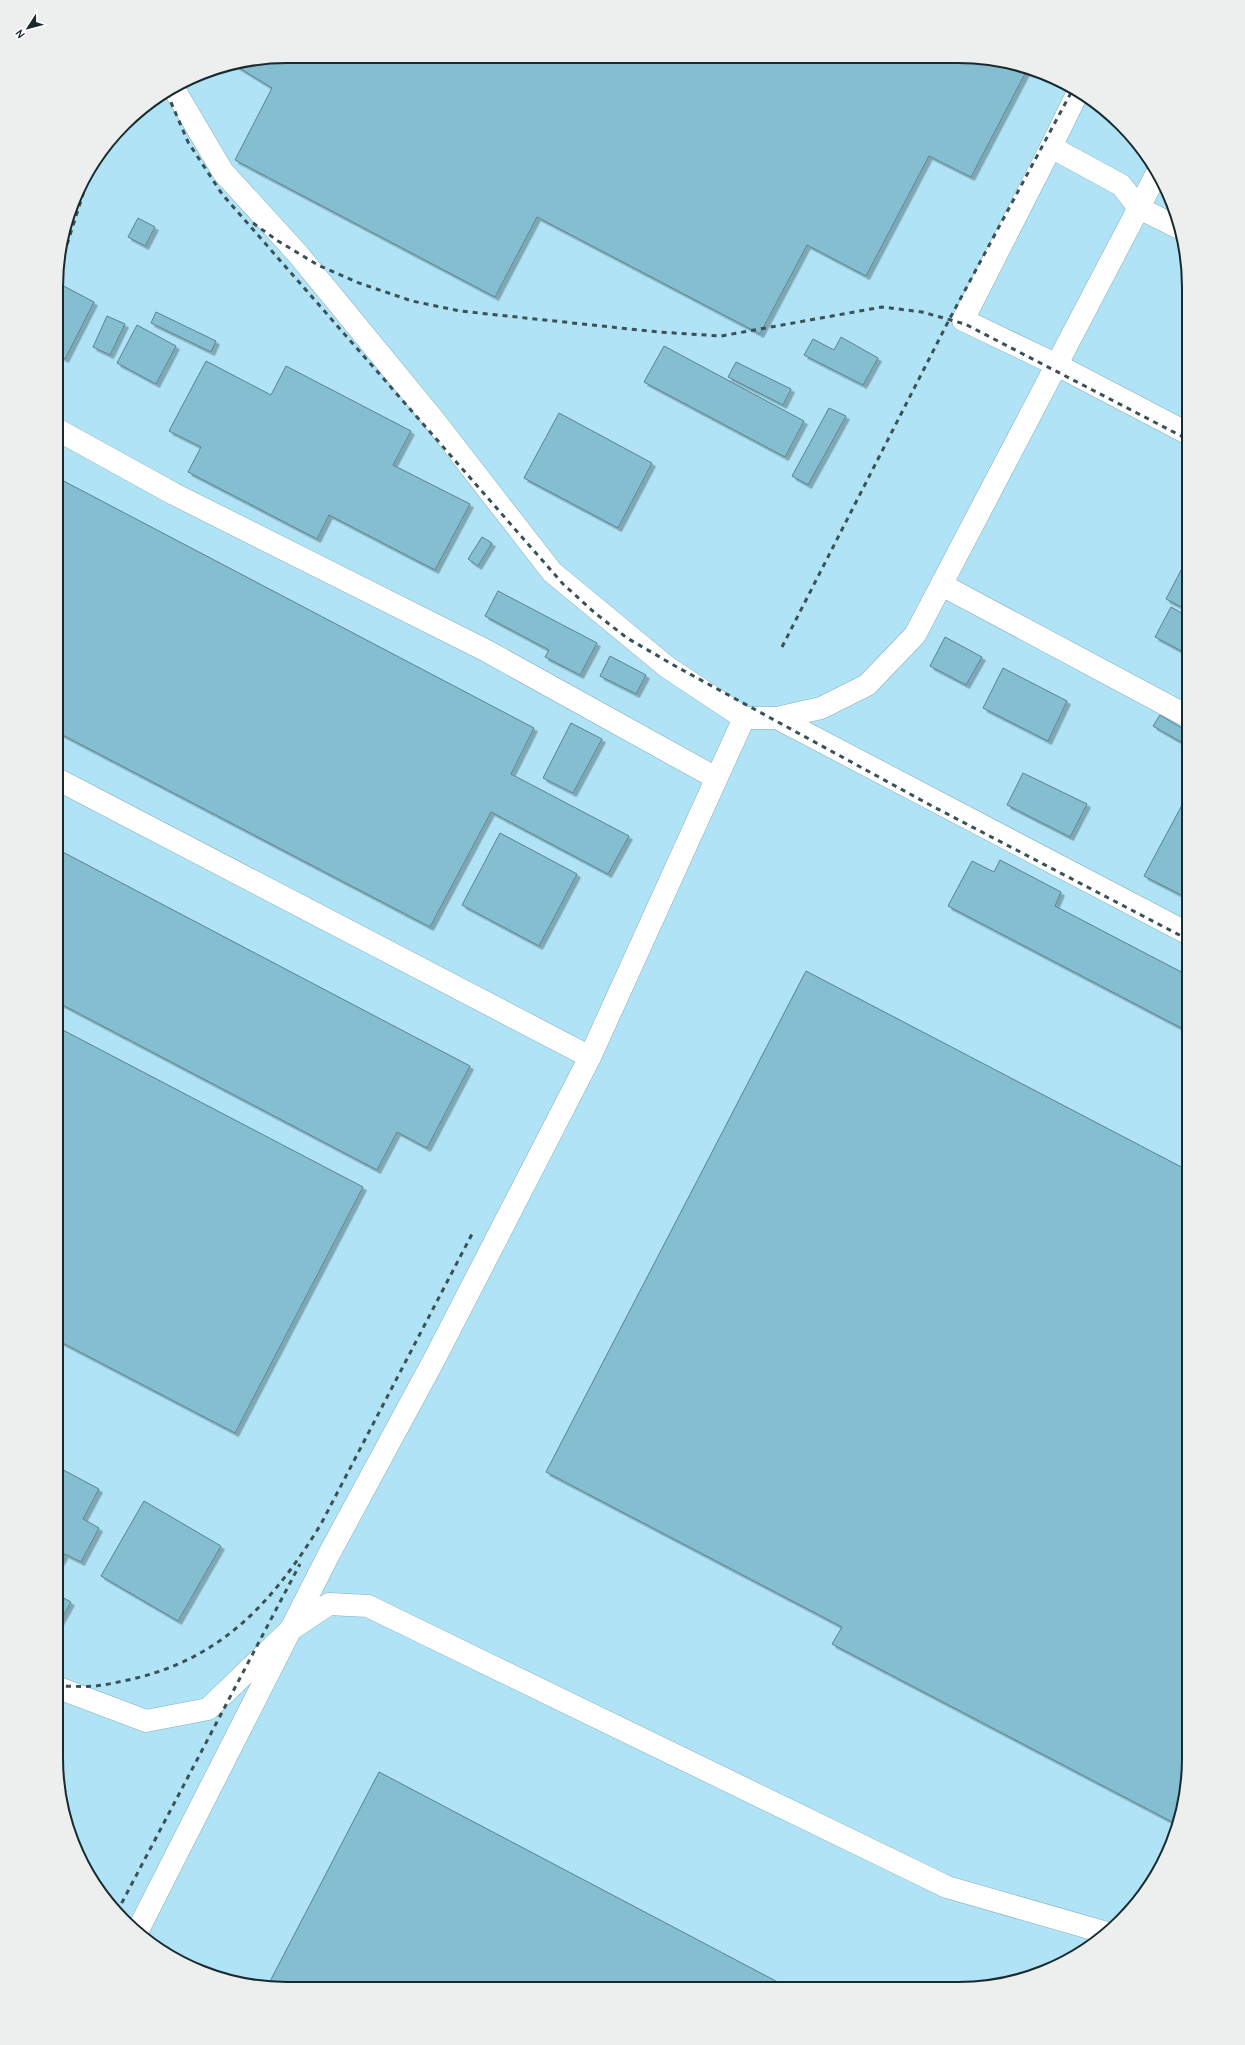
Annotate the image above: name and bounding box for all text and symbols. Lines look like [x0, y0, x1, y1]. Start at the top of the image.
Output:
north arrow [8, 8, 48, 48]
text: N [12, 27, 28, 41]

